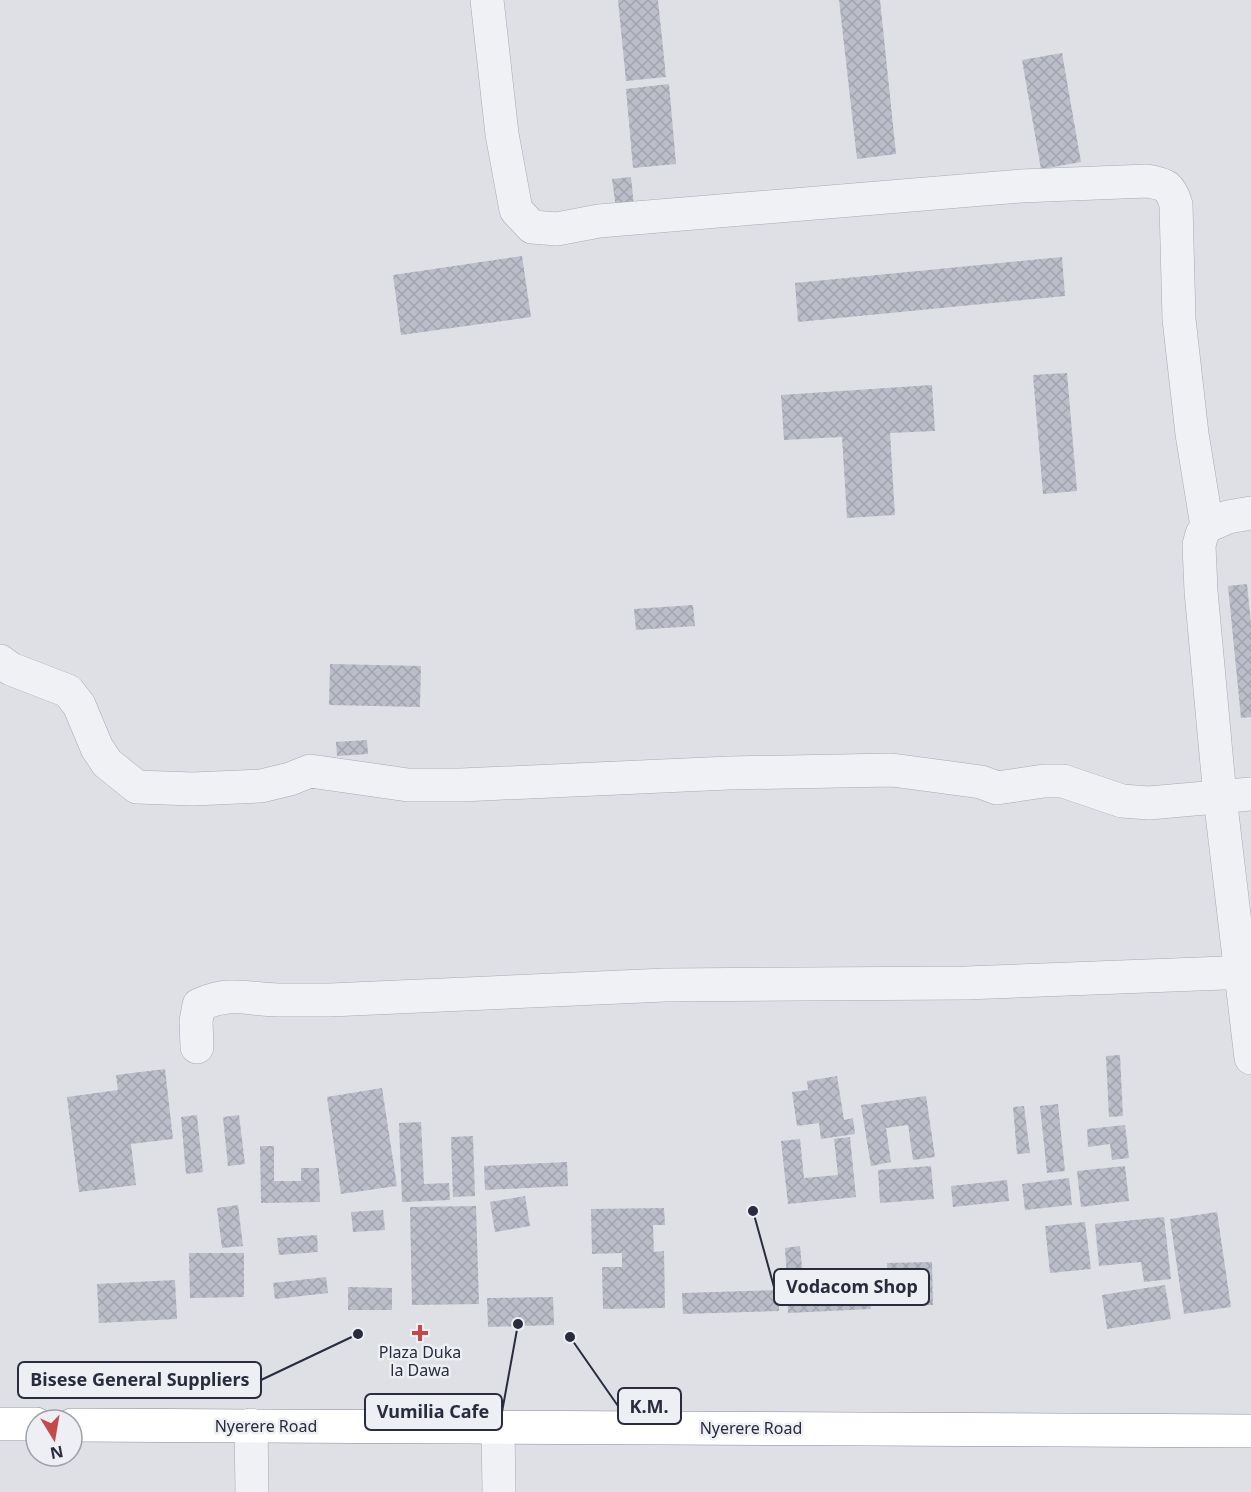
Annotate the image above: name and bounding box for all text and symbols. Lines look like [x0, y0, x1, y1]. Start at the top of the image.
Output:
callout: Vodacom Shop [774, 1269, 929, 1305]
text: Vodacom Shop [786, 1274, 918, 1298]
marker: Plaza Duka la Dawa [413, 1326, 427, 1340]
place label: Plaza Duka la Dawa [379, 1341, 461, 1381]
callout: Bisese General Suppliers [18, 1362, 261, 1398]
text: Bisese General Suppliers [30, 1367, 250, 1391]
callout: K.M. [618, 1388, 681, 1424]
callout: Vumilia Cafe [365, 1394, 502, 1430]
text: K.M. [629, 1394, 669, 1418]
text: Vumilia Cafe [377, 1399, 489, 1423]
north arrow [24, 1408, 84, 1468]
street label: Nyerere Road [215, 1415, 317, 1437]
street label: Nyerere Road [700, 1417, 802, 1439]
text: N [48, 1441, 65, 1465]

